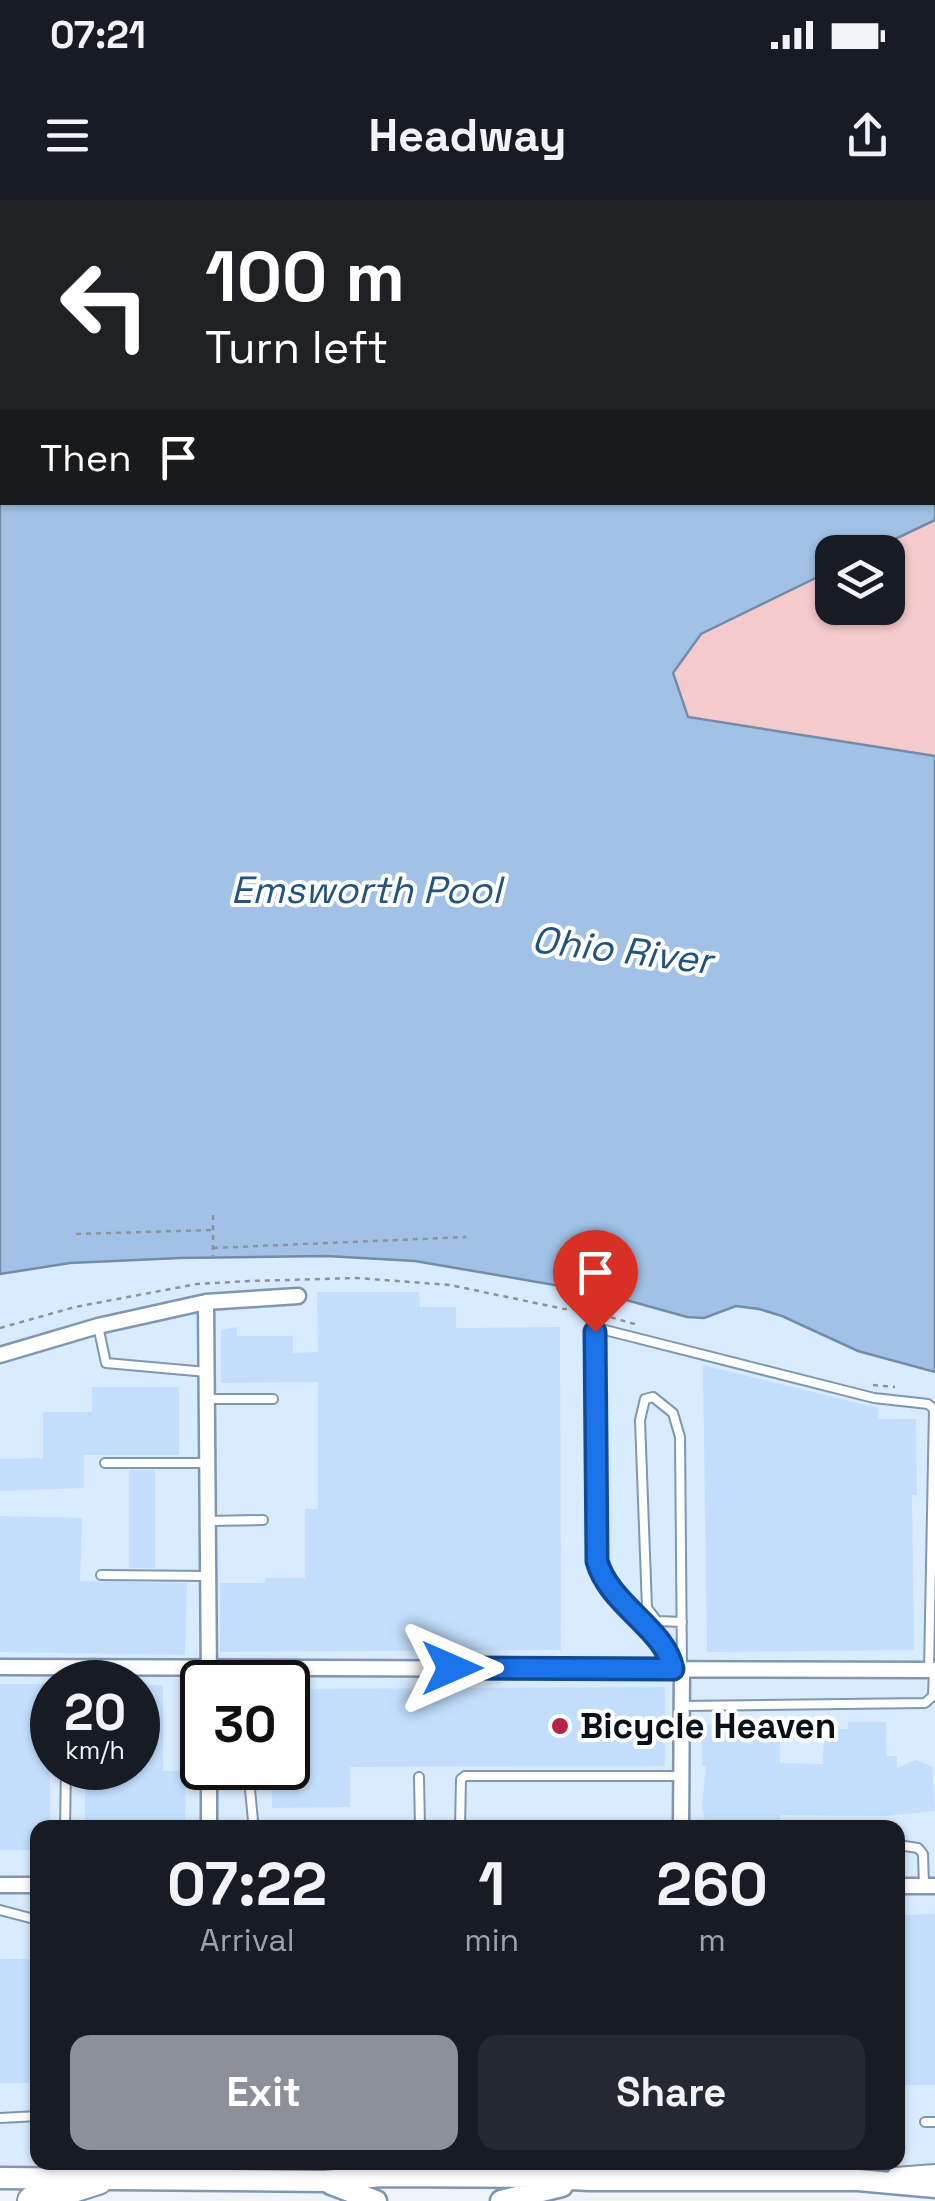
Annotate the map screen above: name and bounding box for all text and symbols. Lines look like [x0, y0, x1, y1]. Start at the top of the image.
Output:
text: 07:21 [50, 11, 146, 59]
text: Headway [368, 107, 567, 164]
icon: menu [40, 108, 95, 163]
icon: share [840, 108, 895, 163]
text: 100 m [205, 232, 405, 321]
icon: left [40, 240, 170, 370]
text: Turn left [205, 319, 388, 376]
icon: arrive [151, 430, 206, 485]
text: Then [40, 434, 131, 482]
map controls [815, 535, 905, 625]
button: layers [815, 535, 905, 625]
water label: Emsworth Pool [231, 866, 505, 914]
water label: Ohio River [529, 915, 718, 985]
pin [553, 1230, 638, 1333]
icon: arrive [568, 1245, 623, 1300]
position arrow [400, 1616, 504, 1720]
speed limit sign: 30 [180, 1660, 310, 1790]
text: 20 [64, 1681, 126, 1745]
place label: Bicycle Heaven [580, 1704, 836, 1748]
marker: Bicycle Heaven [549, 1715, 571, 1737]
text: km/h [65, 1734, 125, 1766]
text: 07:22 [167, 1846, 327, 1923]
text: 1 [478, 1846, 505, 1923]
text: 260 [656, 1846, 768, 1923]
text: Arrival [200, 1920, 295, 1960]
text: min [464, 1920, 519, 1960]
text: m [698, 1920, 726, 1960]
button: Exit [70, 2035, 458, 2150]
button: Share [478, 2035, 865, 2150]

